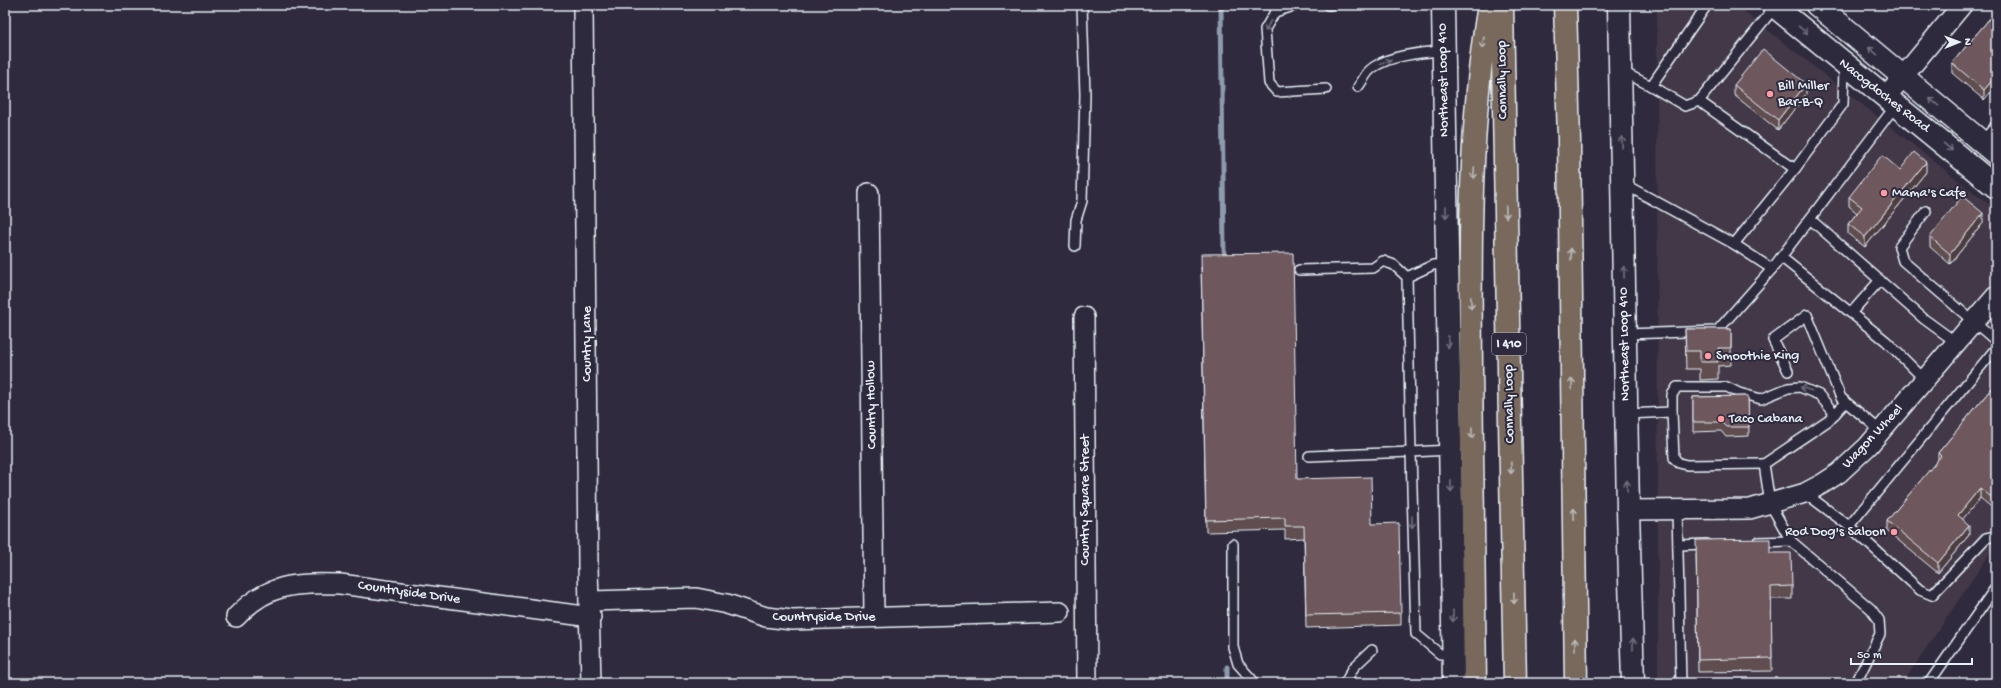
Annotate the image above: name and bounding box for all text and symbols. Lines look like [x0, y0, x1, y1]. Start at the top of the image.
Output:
one-way arrow [1263, 20, 1271, 32]
north arrow [1939, 22, 1979, 62]
street label: Northeast Loop 410 [1435, 23, 1453, 137]
one-way arrow [1797, 25, 1808, 34]
one-way arrow [1478, 37, 1486, 50]
text: N [1961, 38, 1973, 46]
street label: Connally Loop [1494, 40, 1512, 120]
one-way arrow [1867, 46, 1878, 55]
street label: Nacogdoches Road [1835, 55, 1934, 138]
one-way arrow [1380, 58, 1392, 66]
place label: Bill Miller Bar-B-Q [1777, 78, 1830, 111]
marker: Bill Miller Bar-B-Q [1765, 89, 1775, 99]
one-way arrow [1929, 97, 1940, 106]
one-way arrow [1618, 136, 1626, 149]
one-way arrow [1942, 142, 1953, 151]
one-way arrow [1470, 166, 1477, 179]
place label: Mama's Cafe [1892, 185, 1967, 202]
marker: Mama's Cafe [1879, 188, 1889, 198]
one-way arrow [1442, 205, 1450, 218]
one-way arrow [1502, 205, 1510, 218]
one-way arrow [1567, 248, 1575, 261]
one-way arrow [1620, 266, 1628, 279]
street label: Northeast Loop 410 [1616, 287, 1634, 401]
one-way arrow [1467, 296, 1475, 309]
street label: Country Lane [579, 305, 596, 382]
road number: I 410 [1492, 333, 1526, 355]
one-way arrow [1444, 335, 1452, 348]
place label: Smoothie King [1716, 348, 1799, 365]
marker: Smoothie King [1703, 351, 1713, 361]
street label: Country Hollow [863, 360, 881, 449]
street label: Connally Loop [1501, 364, 1519, 444]
one-way arrow [1568, 378, 1576, 391]
one-way arrow [1800, 385, 1812, 393]
street label: Wagon Wheel [1839, 401, 1907, 473]
place label: Taco Cabana [1728, 411, 1804, 428]
marker: Taco Cabana [1716, 414, 1726, 424]
one-way arrow [1468, 426, 1476, 439]
street label: Country Square Street [1077, 433, 1094, 566]
one-way arrow [1507, 461, 1515, 474]
one-way arrow [1447, 479, 1455, 492]
one-way arrow [1624, 480, 1631, 493]
one-way arrow [1570, 508, 1578, 521]
one-way arrow [1408, 515, 1416, 528]
place label: Rod Dog's Saloon [1785, 524, 1886, 541]
marker: Rod Dog's Saloon [1889, 527, 1899, 537]
street label: Countryside Drive [357, 577, 462, 609]
one-way arrow [1510, 591, 1517, 604]
street label: Countryside Drive [772, 609, 876, 626]
one-way arrow [1449, 609, 1457, 622]
one-way arrow [1571, 638, 1579, 651]
one-way arrow [1629, 638, 1637, 651]
scale bar [1851, 640, 1972, 666]
text: 50 m [1857, 649, 1882, 663]

